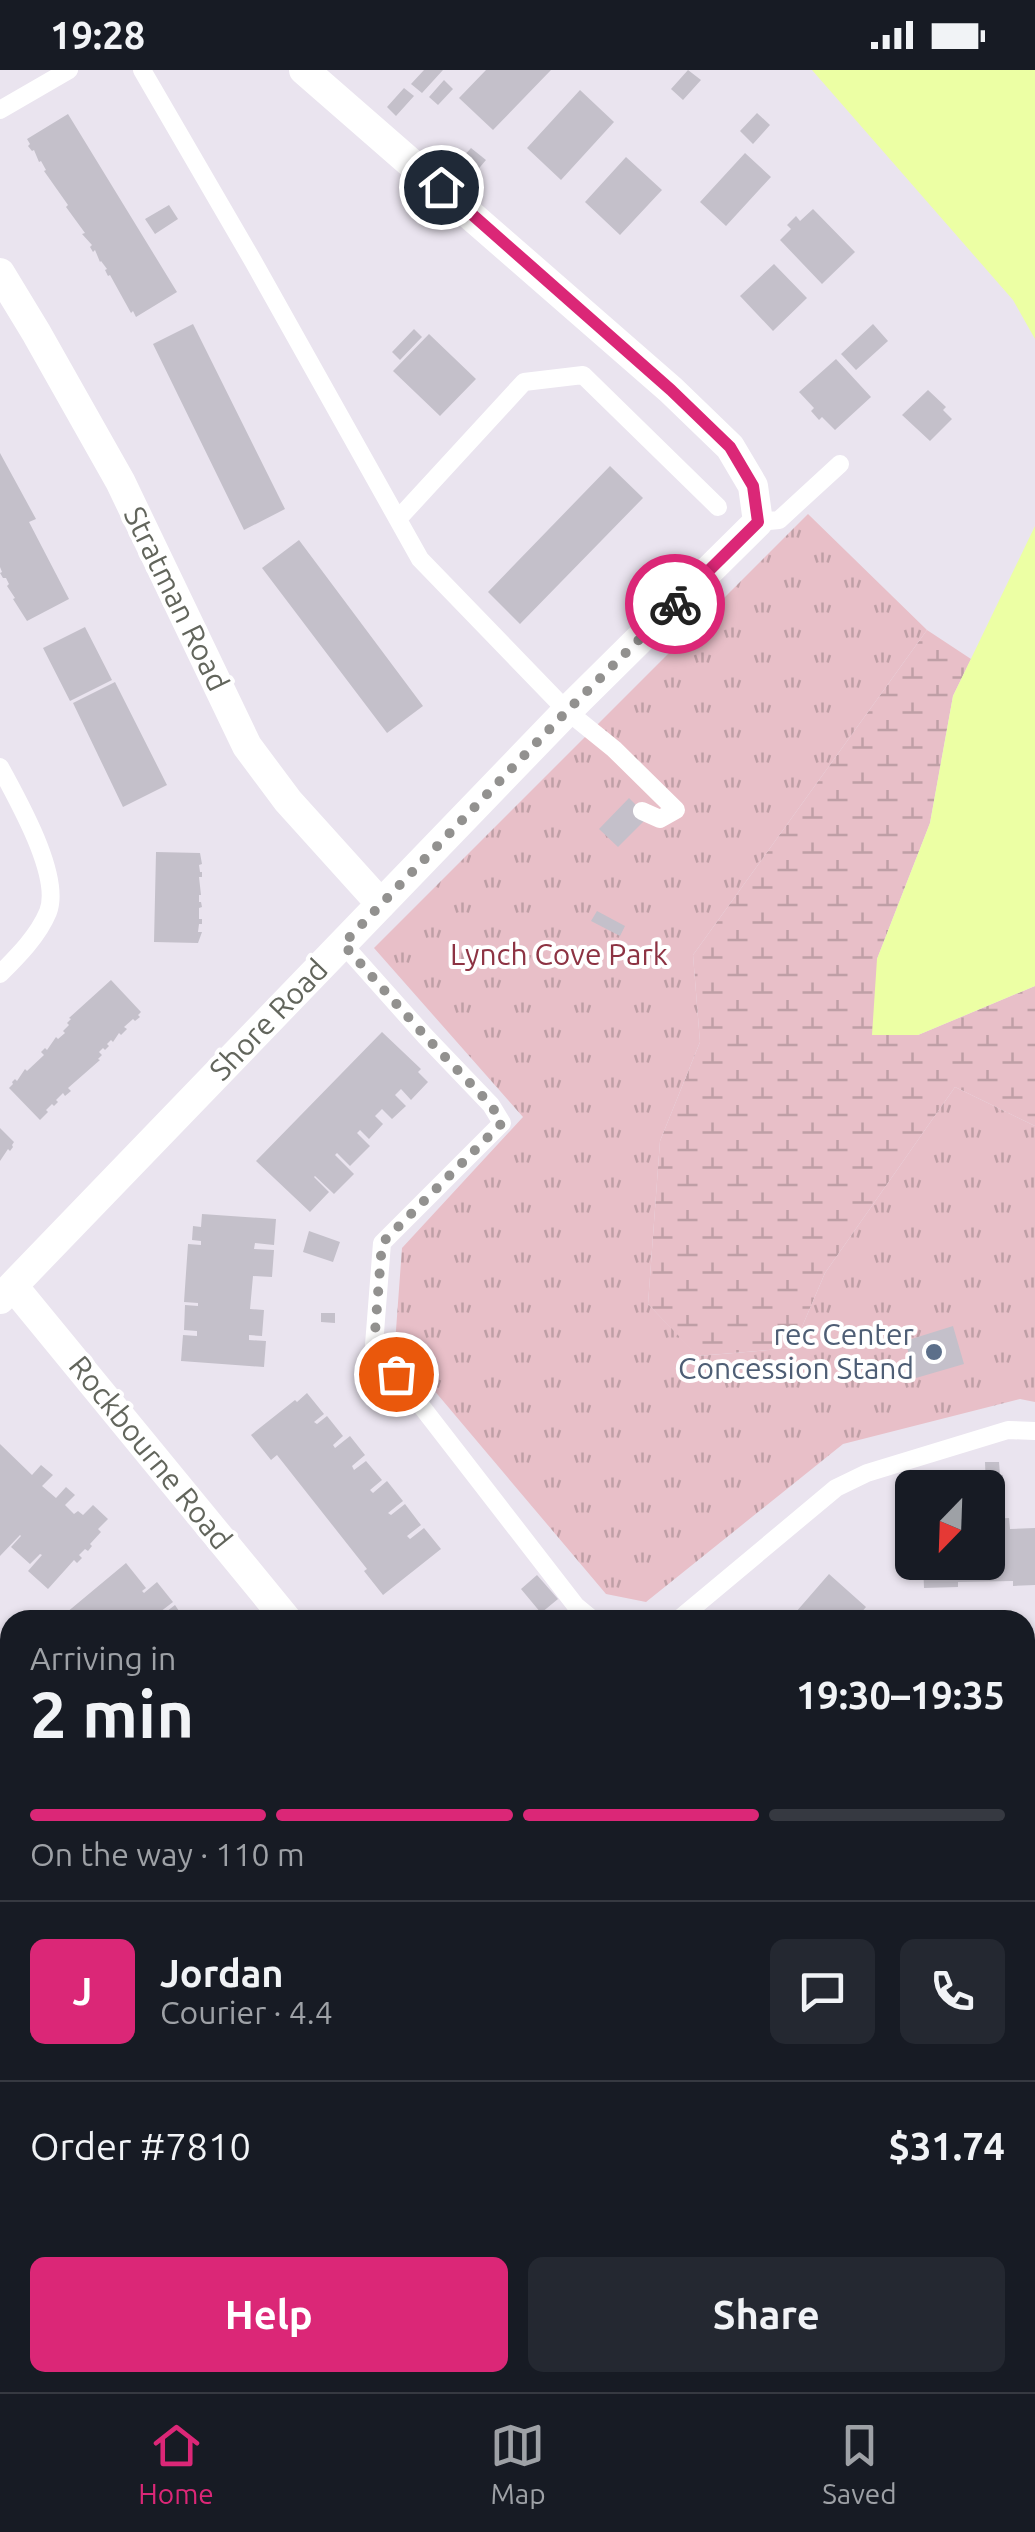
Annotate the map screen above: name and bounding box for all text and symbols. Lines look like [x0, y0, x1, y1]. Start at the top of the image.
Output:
text: 19:28 [50, 14, 145, 56]
pin [399, 145, 484, 230]
icon: home [414, 160, 469, 215]
street label: Stratman Road [118, 501, 236, 696]
courier [625, 554, 725, 654]
icon: bike [648, 577, 703, 632]
park label: Lynch Cove Park [450, 937, 668, 971]
street label: Shore Road [202, 952, 334, 1087]
place label: rec Center Concession Stand [678, 1317, 915, 1385]
pin [354, 1332, 439, 1417]
marker: rec Center Concession Stand [923, 1341, 945, 1363]
icon: bag [369, 1347, 424, 1402]
street label: Rockbourne Road [62, 1349, 239, 1556]
north arrow [895, 1470, 1005, 1580]
map controls [895, 1470, 1005, 1580]
text: Arriving in [30, 1640, 176, 1676]
text: 19:30–19:35 [796, 1674, 1005, 1716]
text: 2 min [30, 1677, 194, 1750]
text: On the way · 110 m [30, 1836, 305, 1872]
button: chat [770, 1939, 875, 2044]
button: phone [900, 1939, 1005, 2044]
text: Jordan [160, 1952, 284, 1994]
text: J [73, 1970, 92, 2012]
text: Courier · 4.4 [160, 1994, 333, 2030]
text: Order #7810 [30, 2125, 251, 2167]
text: $31.74 [888, 2125, 1005, 2167]
button: Help [30, 2257, 508, 2372]
button: Share [528, 2257, 1005, 2372]
tab: Home [138, 2418, 214, 2509]
tab: Map [490, 2418, 546, 2509]
tab: Saved [822, 2418, 897, 2509]

